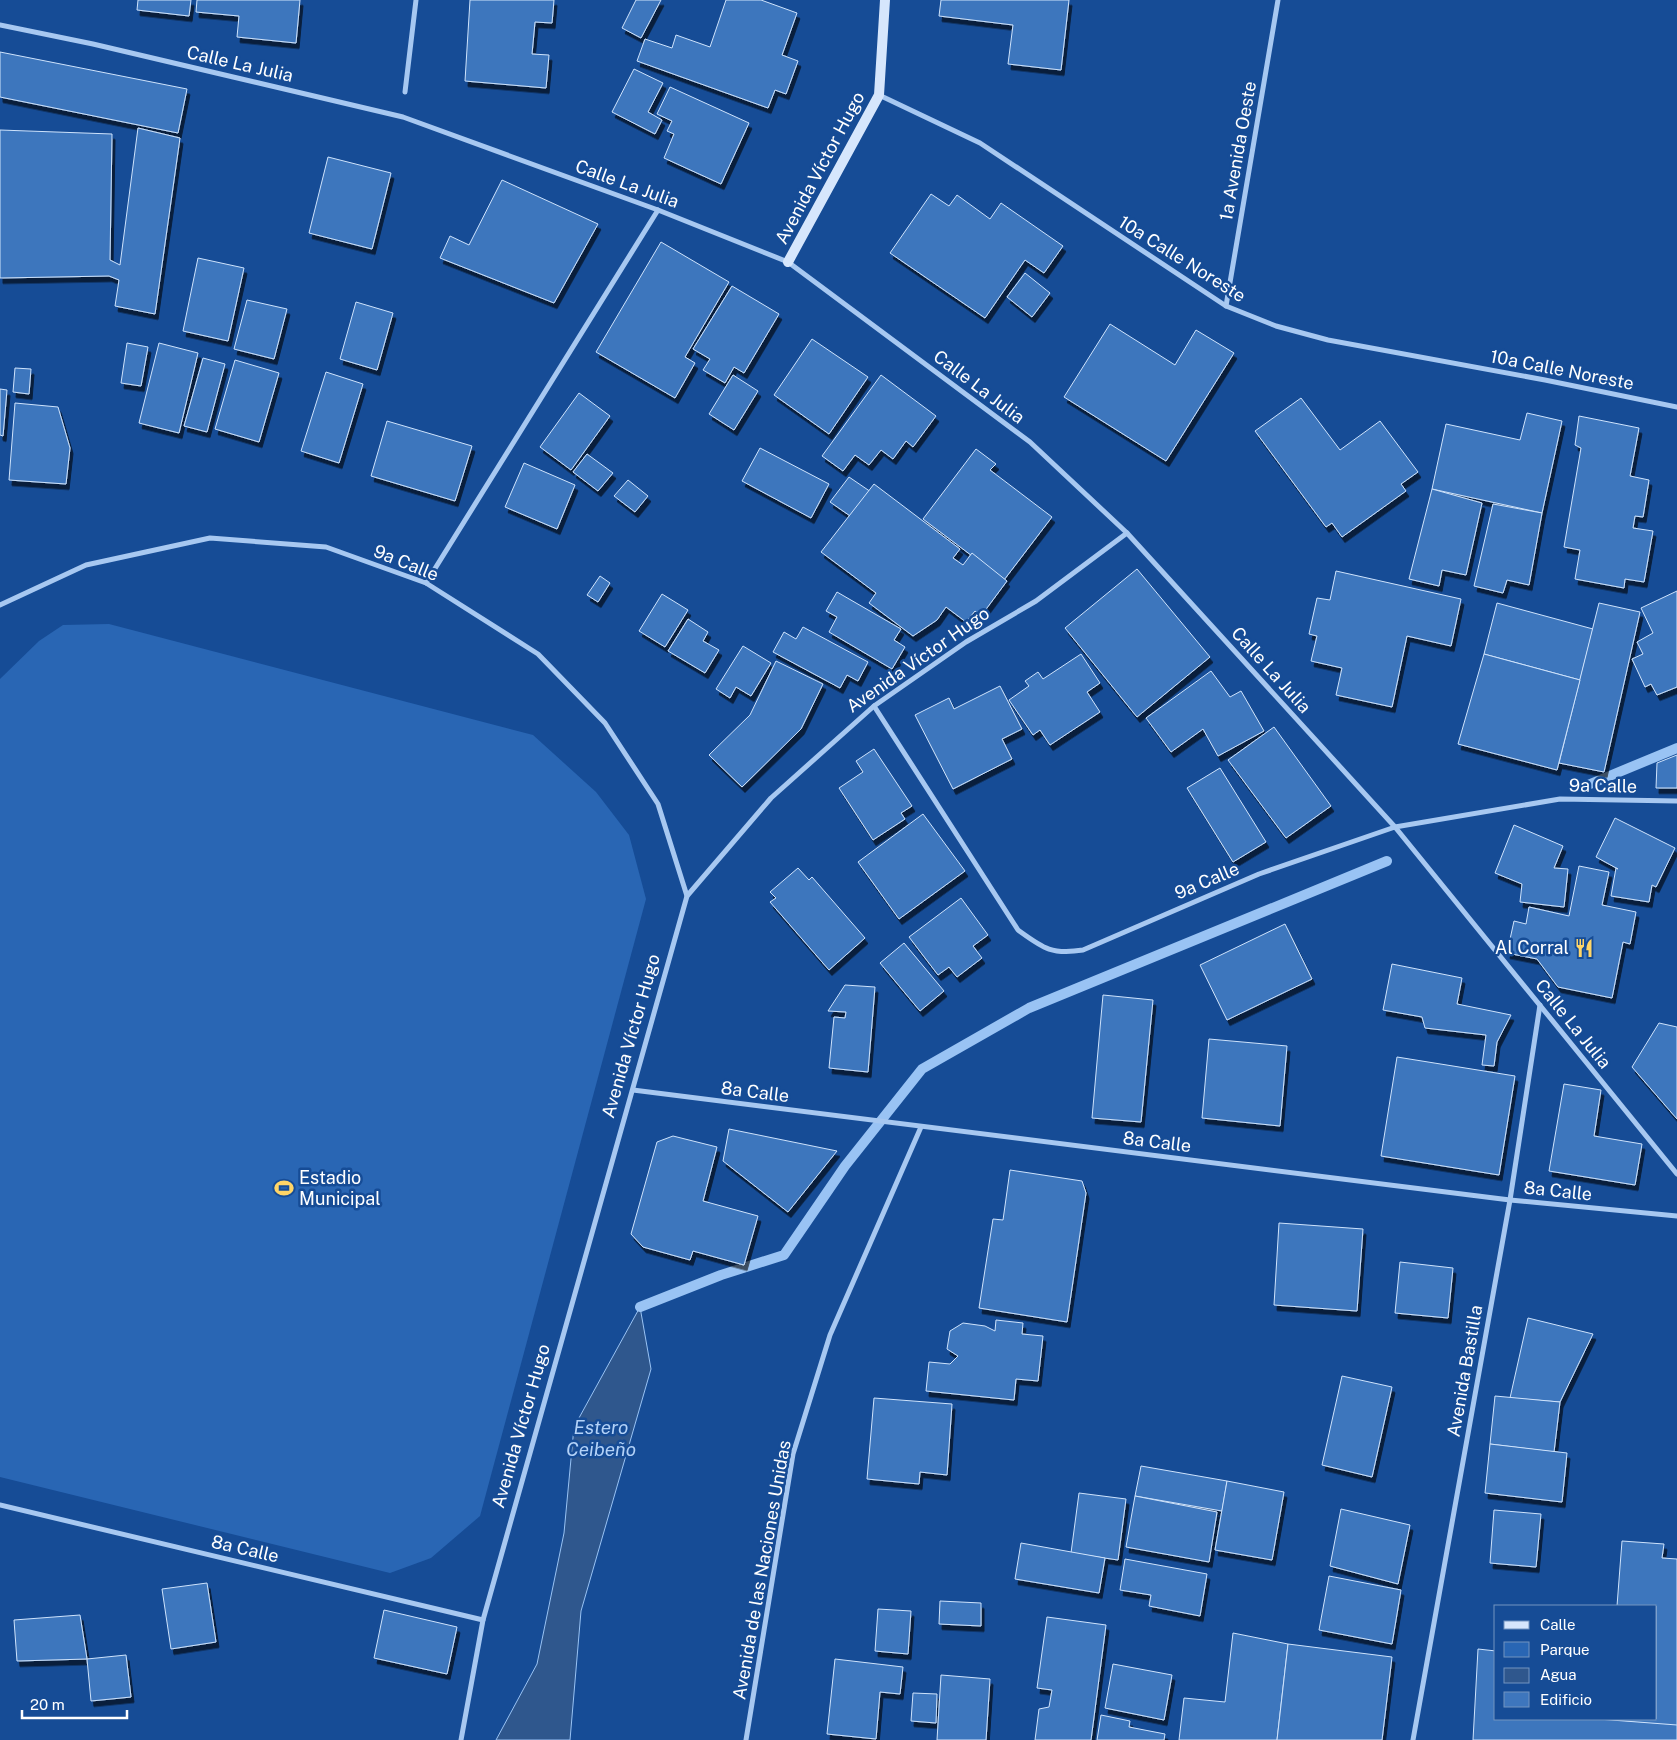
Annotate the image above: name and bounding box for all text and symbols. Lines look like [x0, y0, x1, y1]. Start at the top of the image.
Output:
street label: Calle La Julia [185, 41, 295, 86]
street label: 1a Avenida Oeste [1215, 79, 1260, 222]
street label: Avenida Víctor Hugo [770, 88, 869, 248]
street label: Calle La Julia [573, 155, 682, 212]
street label: 10a Calle Noreste [1115, 211, 1250, 306]
street label: 10a Calle Noreste [1488, 345, 1636, 394]
street label: Calle La Julia [930, 346, 1029, 428]
street label: 9a Calle [371, 540, 442, 585]
street label: Avenida Víctor Hugo [842, 602, 993, 717]
street label: Calle La Julia [1227, 622, 1316, 717]
street label: 9a Calle [1569, 774, 1637, 797]
street label: 9a Calle [1171, 858, 1242, 904]
place label: Al Corral [1495, 937, 1569, 958]
restaurant icon: Al Corral [1573, 937, 1595, 959]
street label: Avenida Víctor Hugo [597, 951, 664, 1120]
street label: Calle La Julia [1531, 975, 1616, 1073]
street label: 8a Calle [720, 1077, 790, 1106]
street label: 8a Calle [1122, 1127, 1192, 1156]
place label: Estadio Municipal [299, 1167, 381, 1209]
street label: 8a Calle [1523, 1176, 1593, 1205]
sports icon: Estadio Municipal [273, 1177, 295, 1199]
street label: Avenida Bastilla [1443, 1303, 1486, 1439]
street label: Avenida Víctor Hugo [487, 1341, 554, 1510]
water label: Estero Ceibeño [566, 1416, 636, 1460]
street label: Avenida de las Naciones Unidas [728, 1439, 795, 1701]
street label: 8a Calle [209, 1531, 281, 1566]
legend [1494, 1605, 1657, 1720]
text: Calle [1540, 1616, 1576, 1633]
text: Parque [1540, 1641, 1590, 1658]
text: Agua [1540, 1666, 1577, 1683]
scale bar [22, 1688, 128, 1720]
text: Edificio [1540, 1691, 1592, 1708]
text: 20 m [30, 1696, 65, 1713]

